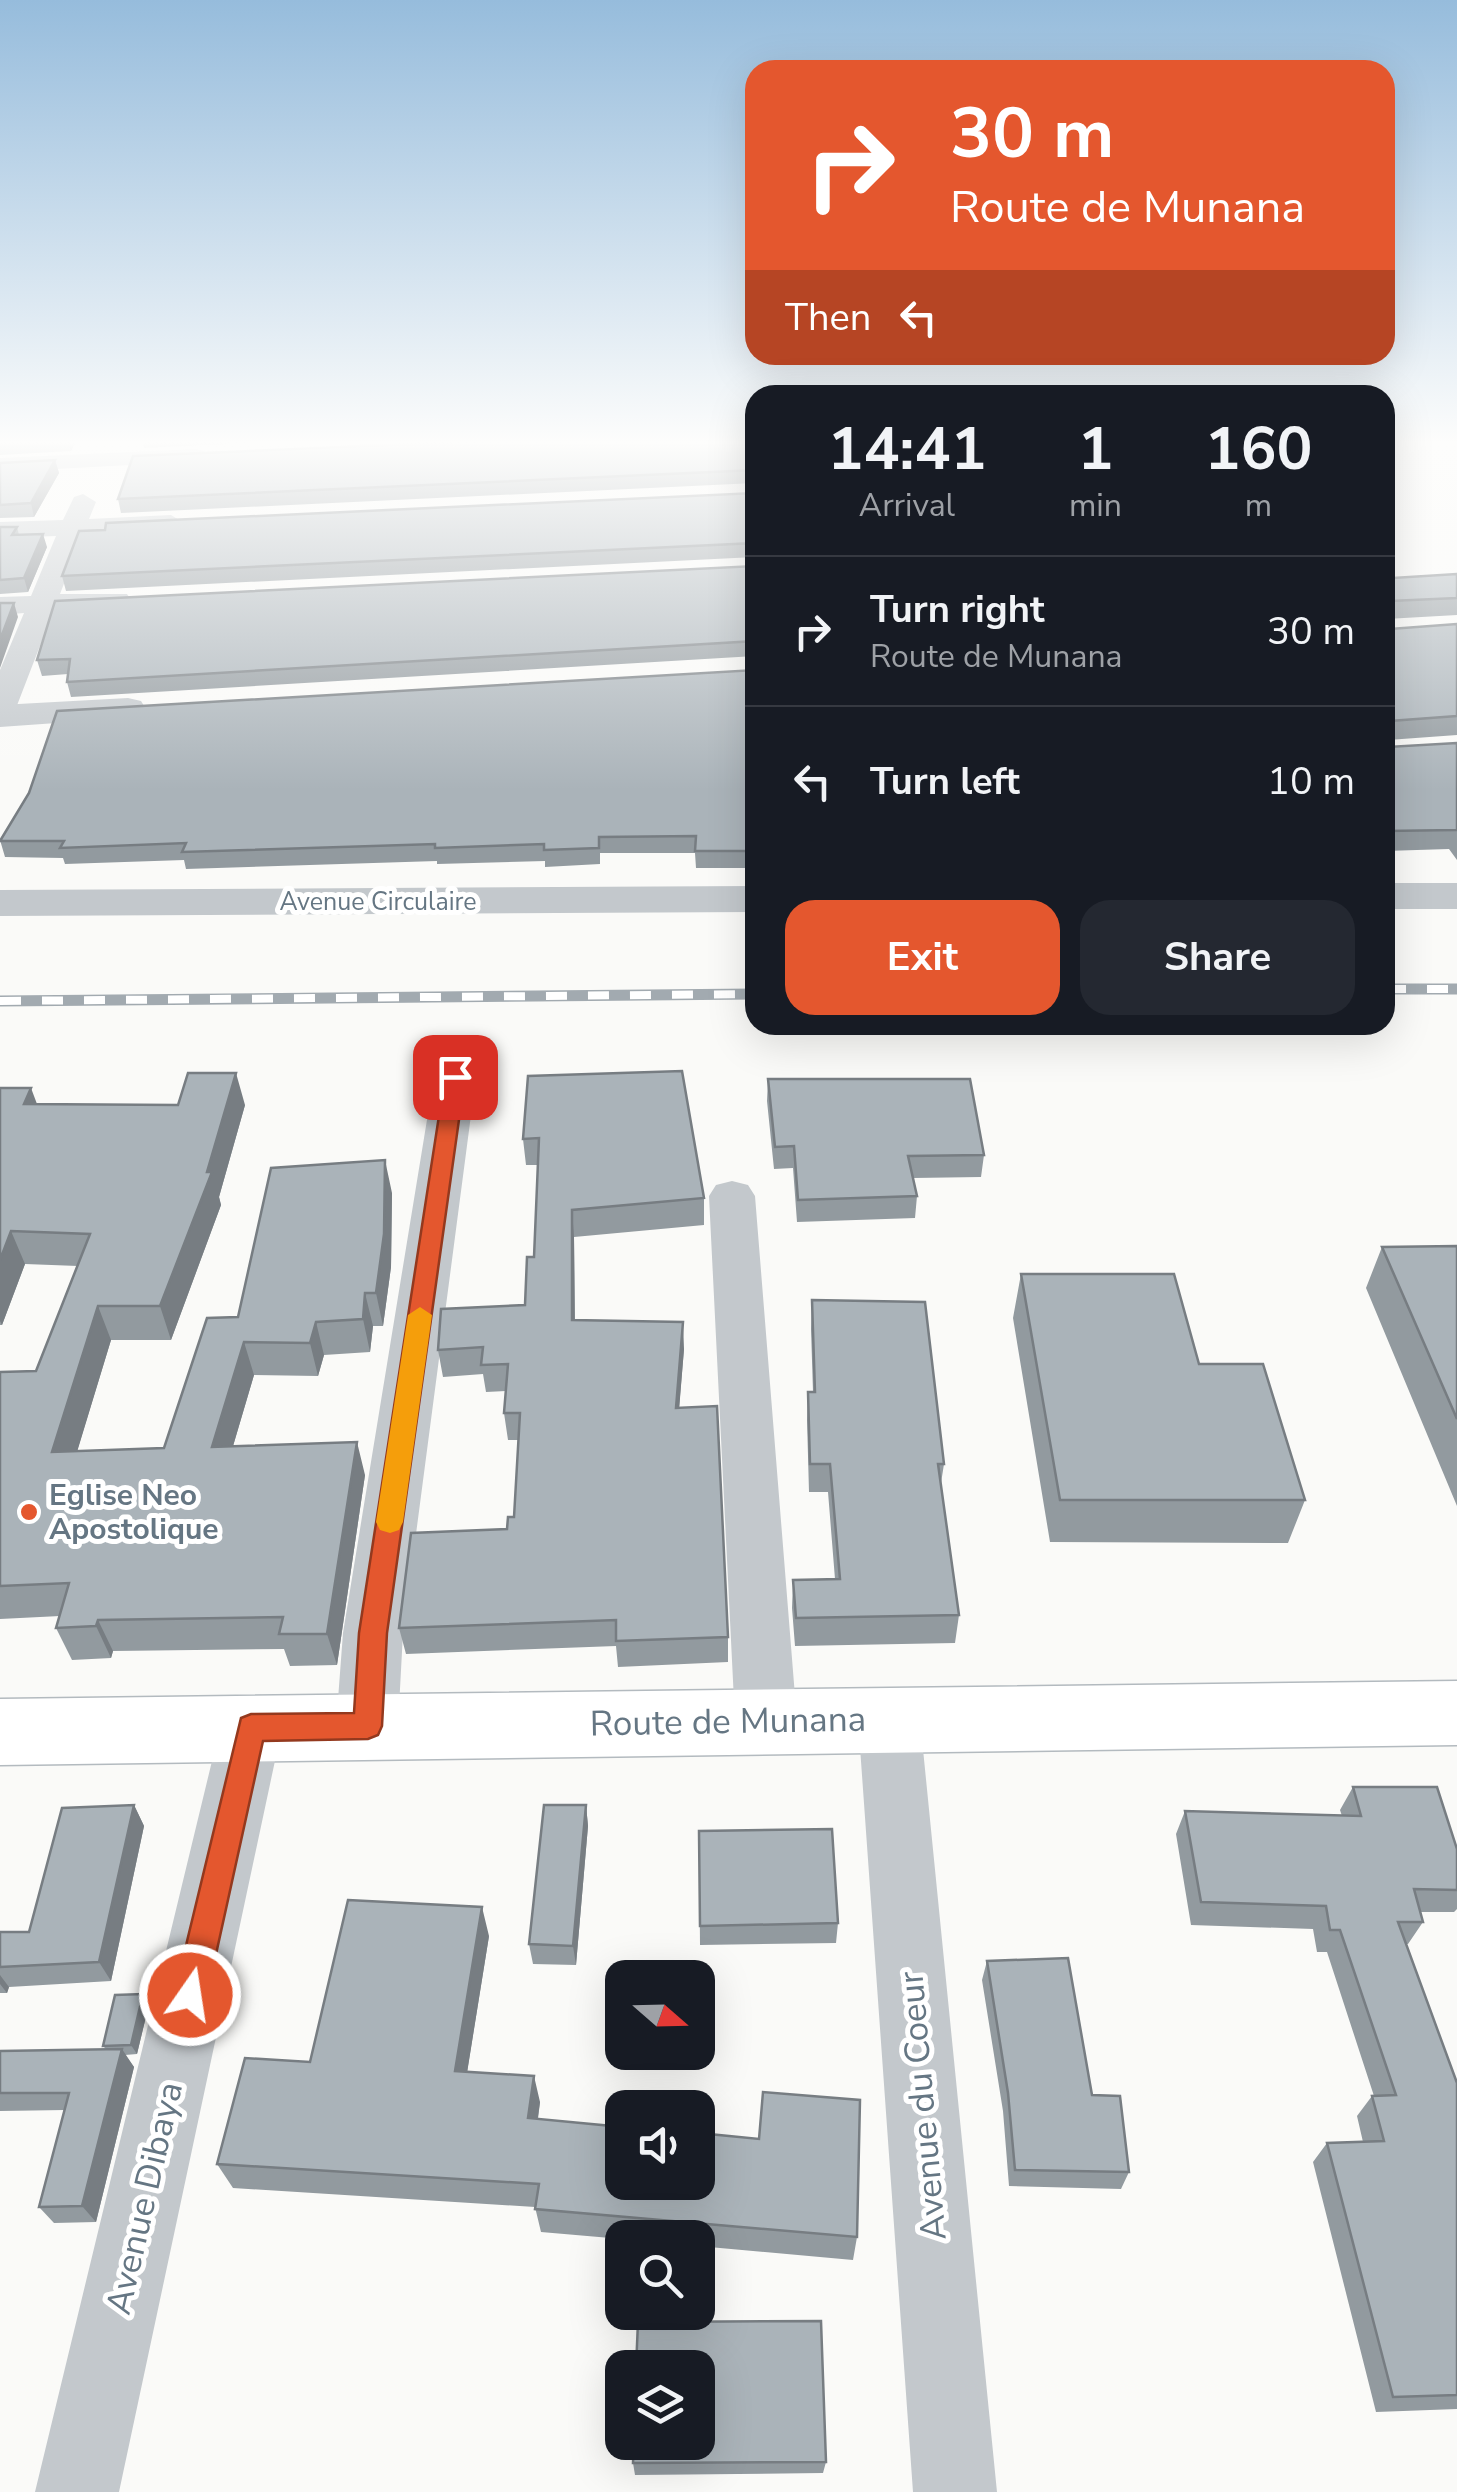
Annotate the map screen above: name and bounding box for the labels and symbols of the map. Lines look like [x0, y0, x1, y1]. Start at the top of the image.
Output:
street label: Avenue Circulaire [279, 885, 477, 919]
pin [413, 1035, 498, 1120]
place label: Eglise Neo Apostolique [49, 1475, 219, 1550]
marker: Eglise Neo Apostolique [18, 1501, 40, 1523]
street label: Route de Munana [589, 1696, 867, 1747]
position arrow [138, 1943, 242, 2047]
north arrow [605, 1960, 715, 2070]
street label: Avenue du Coeur [887, 1969, 958, 2242]
street label: Avenue Dibaya [95, 2077, 194, 2319]

